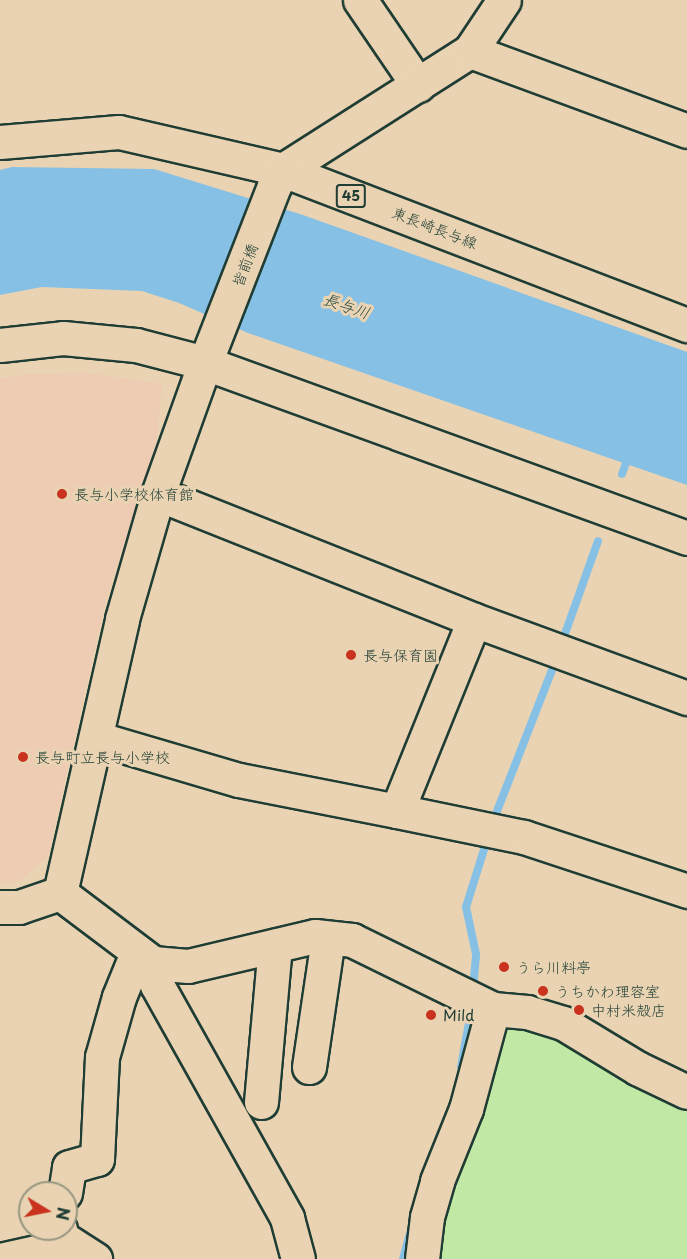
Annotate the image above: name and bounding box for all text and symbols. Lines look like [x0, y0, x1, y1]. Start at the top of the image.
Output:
road number: 45 [334, 185, 368, 207]
street label: 東長崎長与線 [390, 202, 480, 252]
street label: 皆前橋 [228, 241, 260, 289]
water label: 長与川 [321, 288, 373, 322]
place label: 長与小学校体育館 [74, 485, 194, 503]
marker: 長与小学校体育館 [55, 487, 69, 501]
place label: 長与保育園 [363, 646, 438, 664]
marker: 長与保育園 [344, 648, 358, 662]
place label: 長与町立長与小学校 [35, 748, 170, 766]
marker: 長与町立長与小学校 [16, 750, 30, 764]
place label: うら川料亭 [516, 958, 591, 976]
marker: うら川料亭 [497, 960, 511, 974]
place label: うちかわ理容室 [555, 982, 660, 1000]
marker: うちかわ理容室 [536, 984, 550, 998]
place label: 中村米殻店 [591, 1001, 666, 1019]
marker: 中村米殻店 [572, 1003, 586, 1017]
place label: Mild [443, 1006, 474, 1024]
marker: Mild [424, 1008, 438, 1022]
north arrow [18, 1181, 78, 1241]
text: N [51, 1205, 77, 1222]

